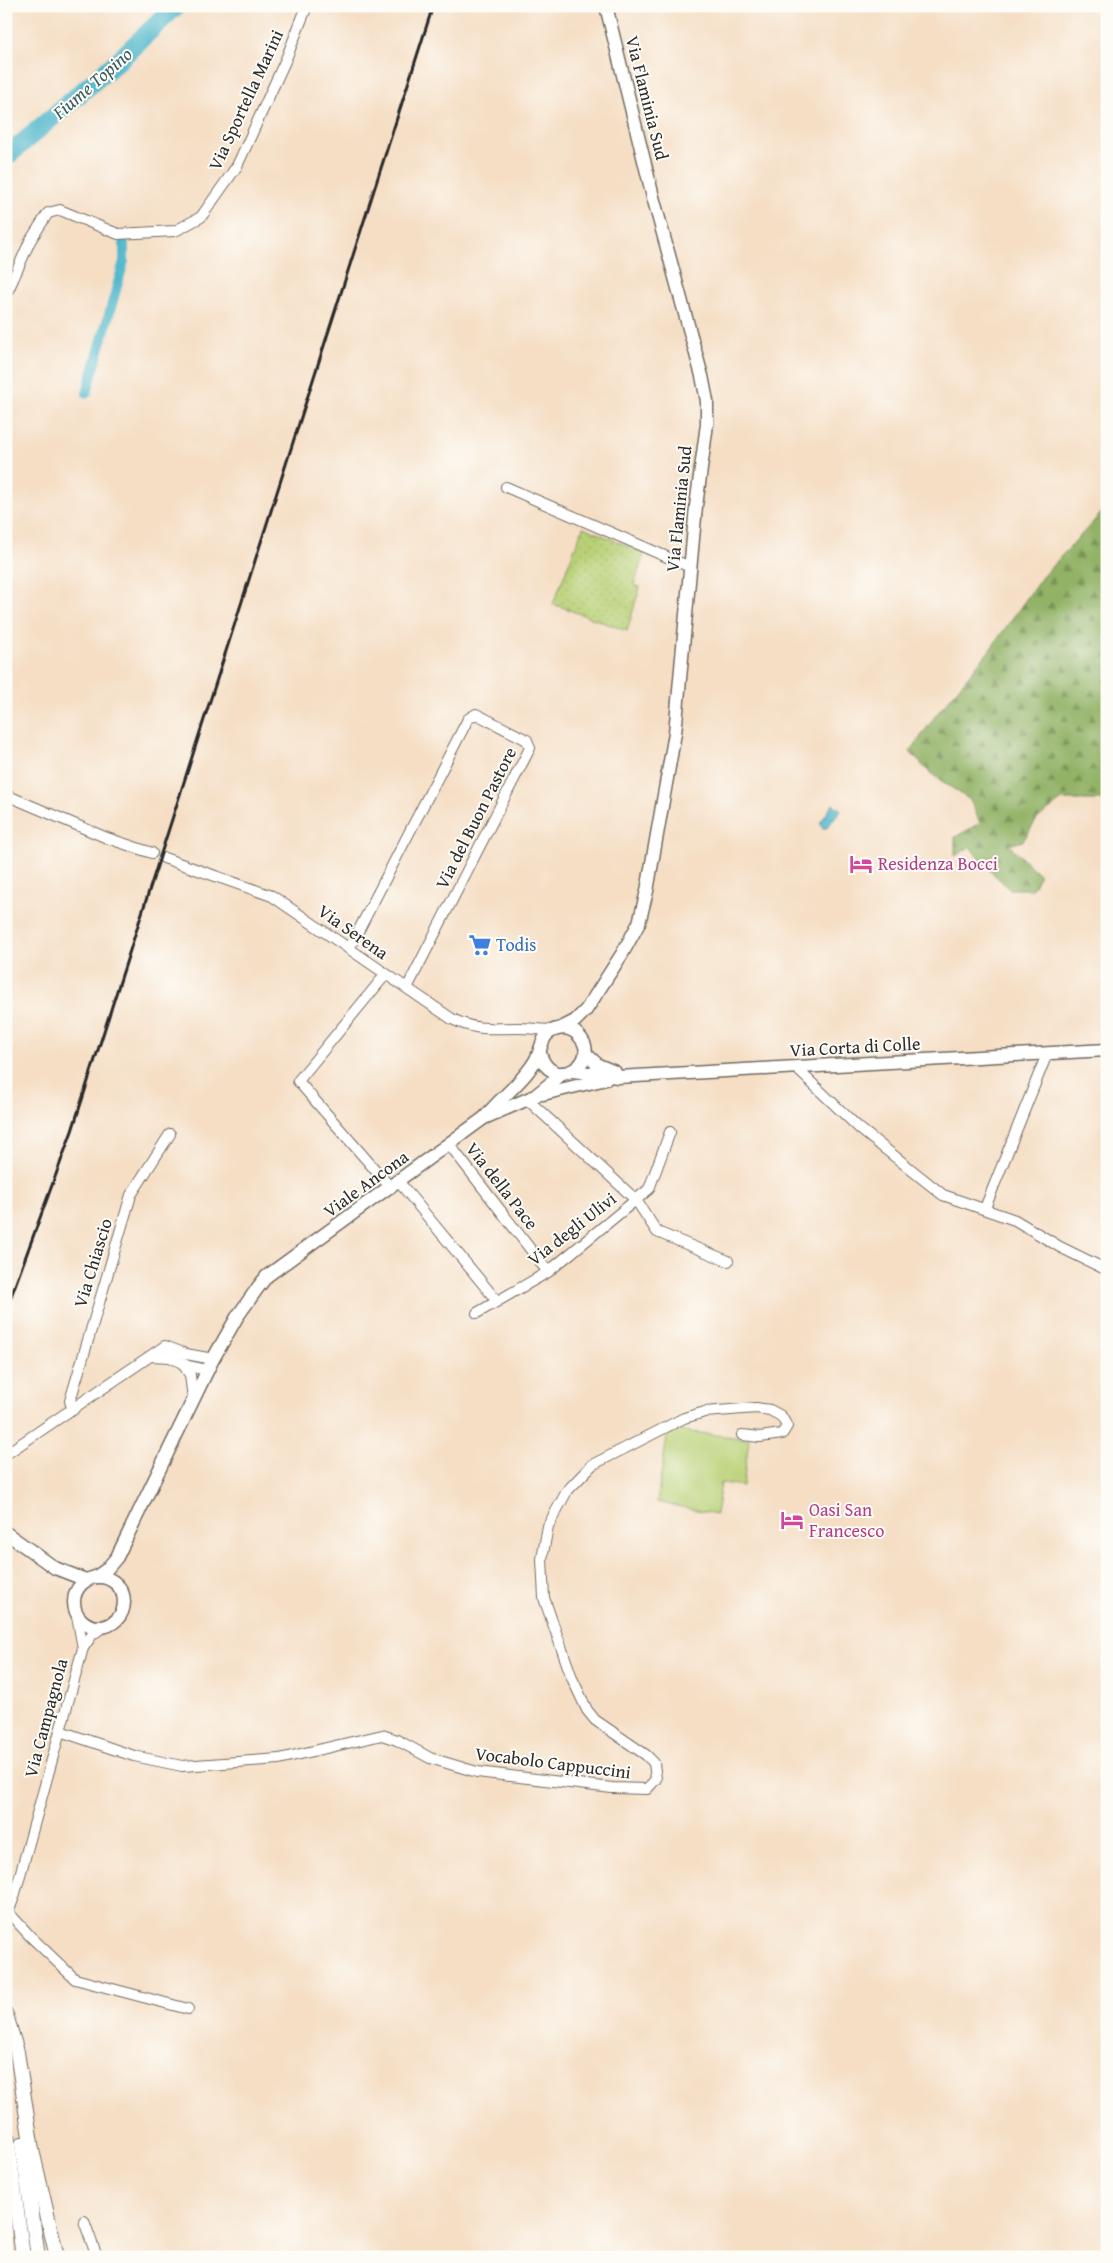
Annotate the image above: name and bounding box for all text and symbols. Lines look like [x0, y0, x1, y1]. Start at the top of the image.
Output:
street label: Via Sportella Marini [201, 25, 290, 175]
street label: Via Flaminia Sud [619, 33, 676, 163]
water label: Fiume Topino [45, 40, 138, 126]
street label: Via Flaminia Sud [658, 444, 699, 574]
street label: Via del Buon Pastore [428, 742, 523, 893]
place label: Residenza Bocci [878, 850, 998, 877]
hotel icon: Residenza Bocci [848, 851, 874, 877]
street label: Via Serena [312, 897, 395, 966]
place label: Todis [496, 931, 536, 958]
supermarket icon: Todis [467, 932, 493, 958]
street label: Via Corta di Colle [789, 1030, 921, 1063]
street label: Via della Pace [460, 1136, 545, 1235]
street label: Viale Ancona [317, 1143, 414, 1224]
street label: Via degli Ulivi [521, 1185, 622, 1272]
street label: Via Chiascio [66, 1215, 119, 1311]
place label: Oasi San Francesco [809, 1496, 884, 1544]
hotel icon: Oasi San Francesco [779, 1507, 805, 1533]
street label: Via Campagnola [17, 1655, 75, 1780]
street label: Vocabolo Cappuccini [474, 1740, 632, 1785]

